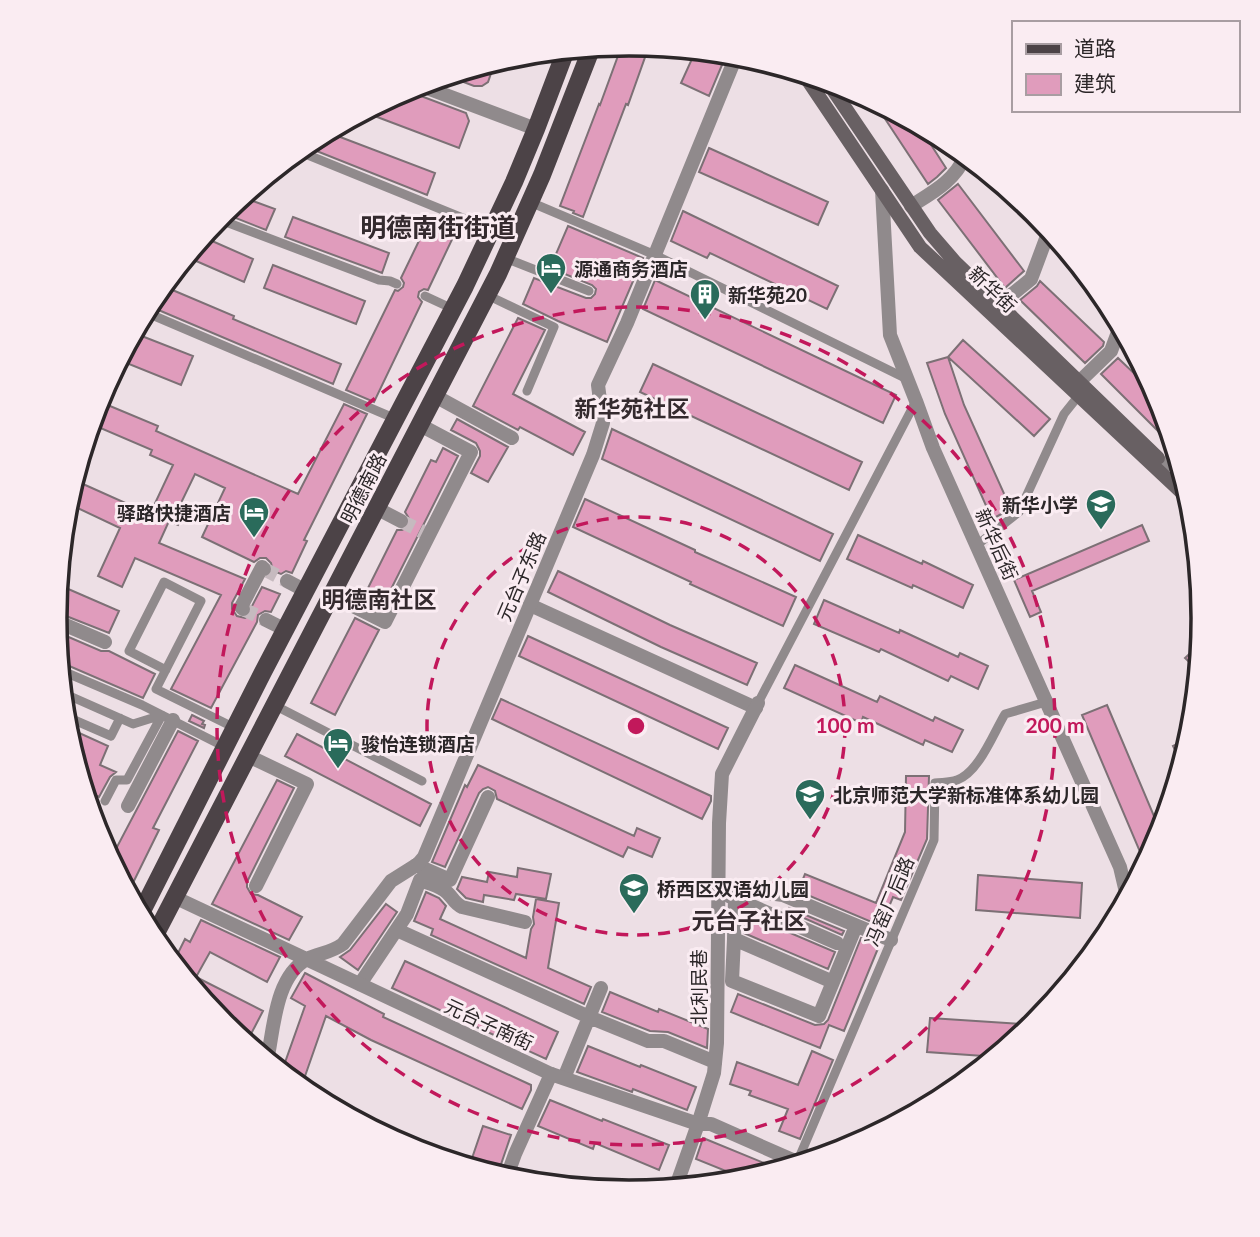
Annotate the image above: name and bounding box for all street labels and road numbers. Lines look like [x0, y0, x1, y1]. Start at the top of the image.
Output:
street label: 新华街 [964, 261, 1022, 317]
street label: 明德南路 [335, 449, 391, 527]
street label: 新华后街 [971, 505, 1023, 583]
street label: 元台子东路 [492, 528, 550, 624]
street label: 冯窑厂后路 [860, 853, 918, 949]
street label: 北利民巷 [687, 949, 710, 1025]
street label: 元台子南街 [441, 993, 537, 1055]

